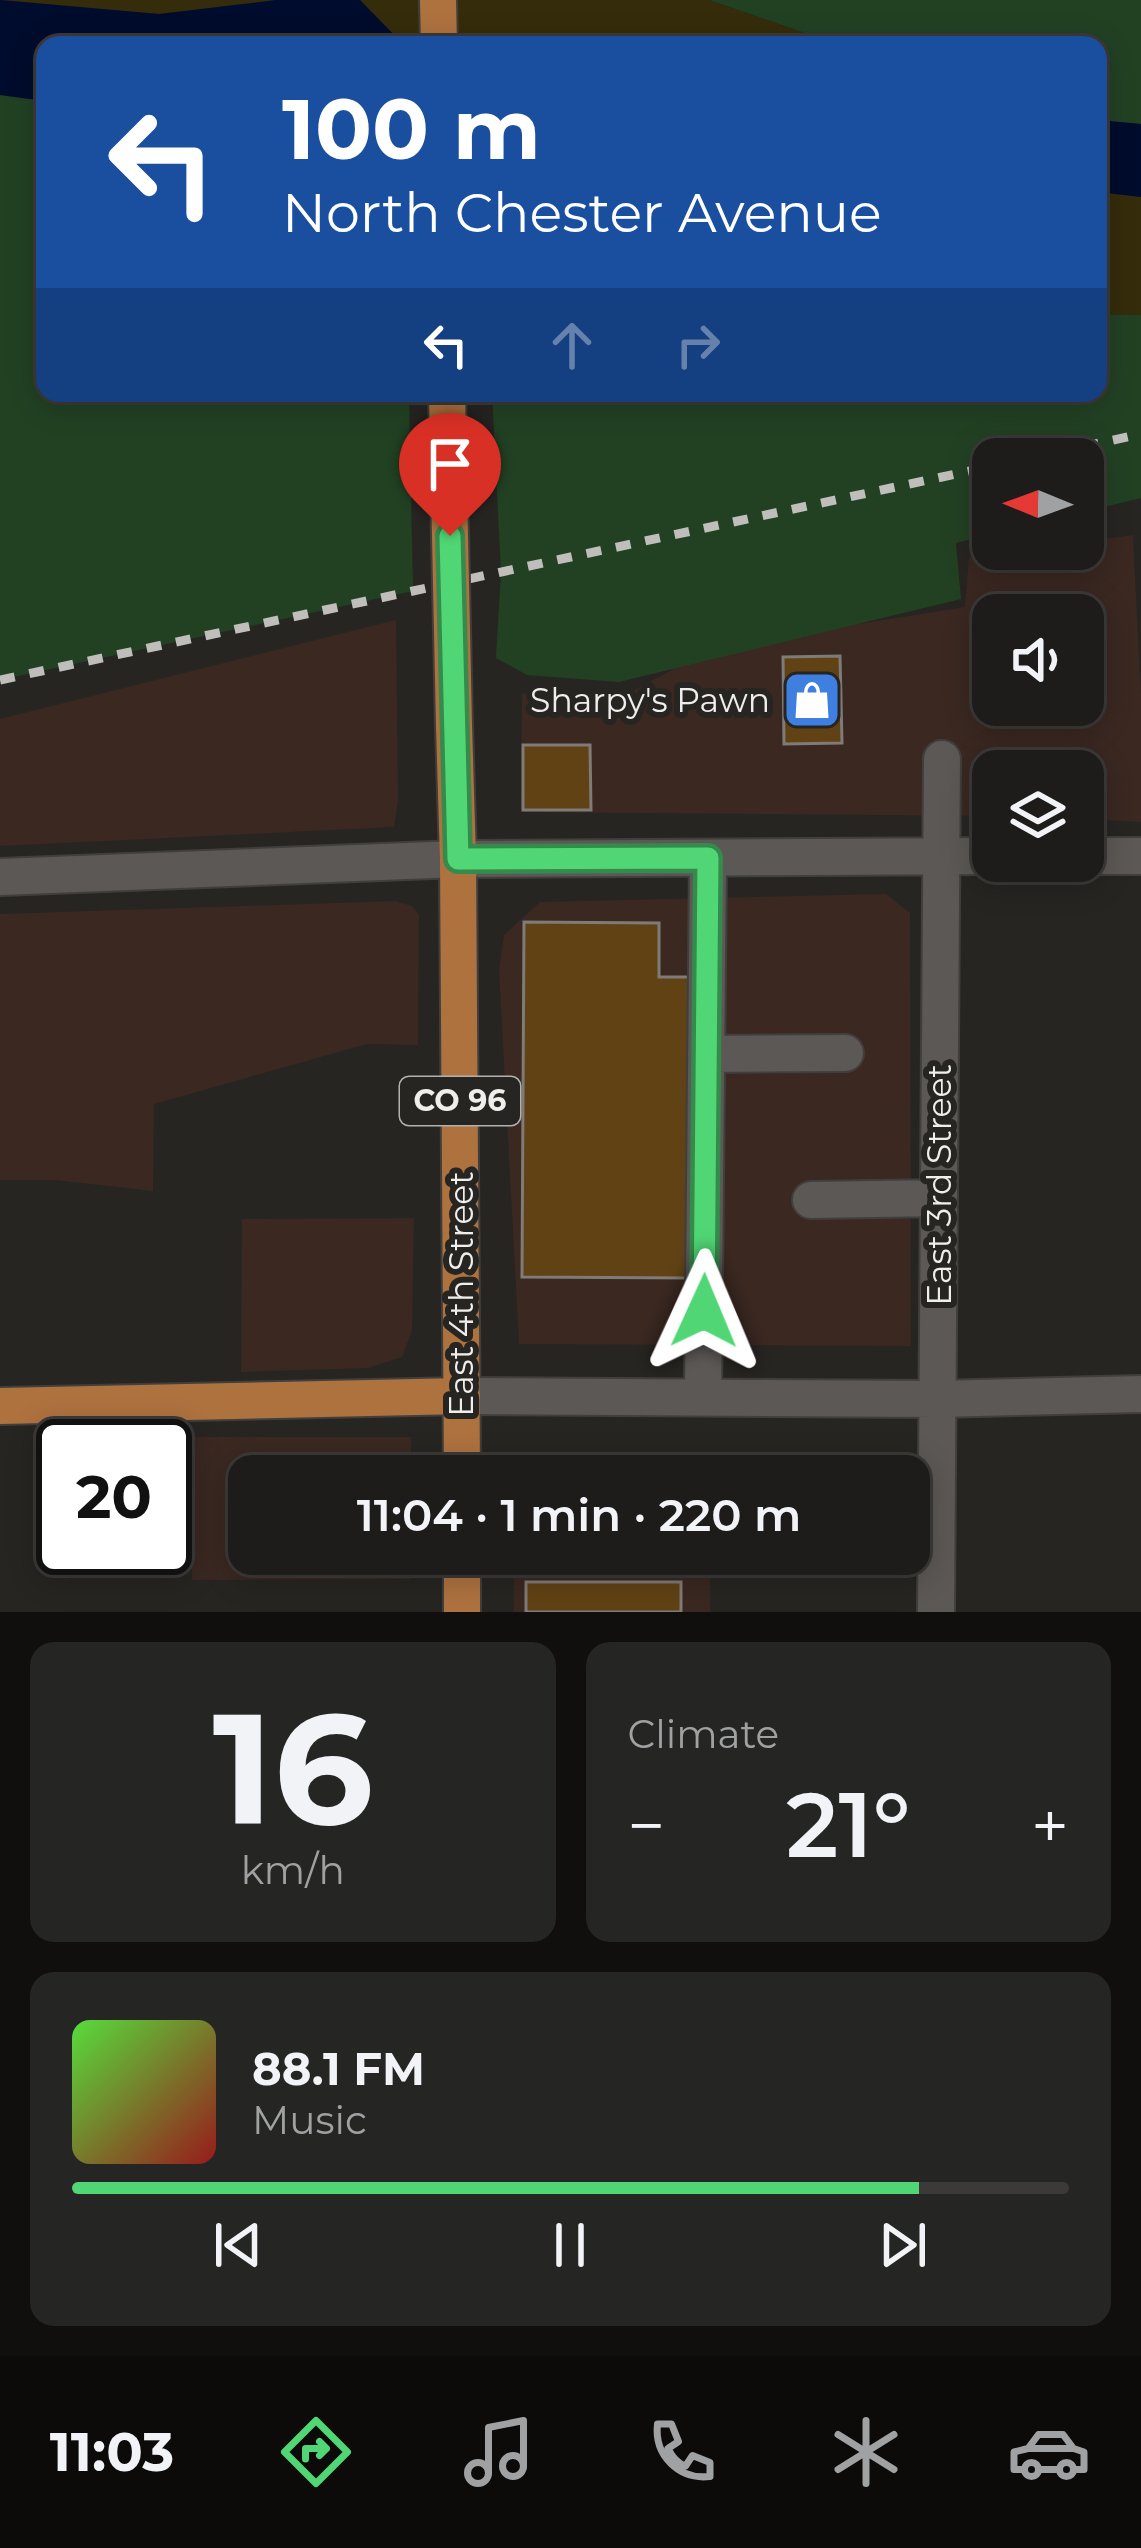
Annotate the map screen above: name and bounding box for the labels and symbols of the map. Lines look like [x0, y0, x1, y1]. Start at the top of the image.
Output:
pin [399, 413, 501, 536]
north arrow [972, 438, 1104, 570]
shop icon: Sharpy's Pawn [781, 669, 843, 731]
place label: Sharpy's Pawn [530, 680, 770, 720]
street label: East 3rd Street [919, 1064, 959, 1306]
road number: CO 96 [400, 1077, 520, 1125]
street label: East 4th Street [441, 1171, 481, 1417]
position arrow [641, 1248, 767, 1374]
speed limit sign: 20 [36, 1419, 192, 1575]

